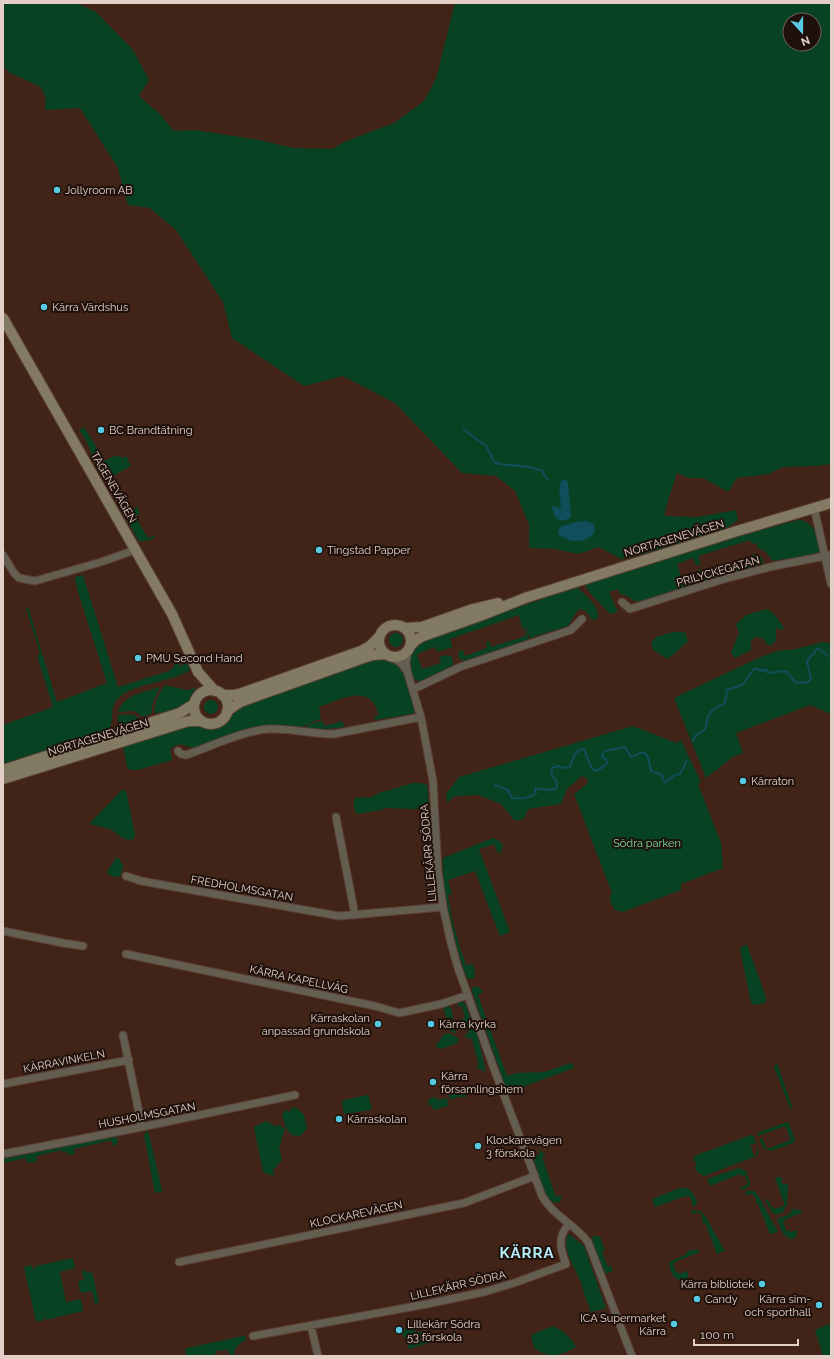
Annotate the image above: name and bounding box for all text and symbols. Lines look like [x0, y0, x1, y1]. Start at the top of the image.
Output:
north arrow [782, 12, 822, 52]
text: N [799, 33, 812, 48]
place label: Jollyroom AB [65, 184, 133, 197]
marker: Jollyroom AB [52, 185, 62, 195]
place label: Kärra Värdshus [52, 301, 128, 314]
marker: Kärra Värdshus [39, 302, 49, 312]
place label: BC Brandtätning [109, 424, 192, 437]
marker: BC Brandtätning [96, 425, 106, 435]
street label: TAGENEVÄGEN [88, 449, 139, 525]
street label: NORTAGENEVÄGEN [623, 517, 726, 560]
place label: Tingstad Papper [327, 544, 411, 557]
marker: Tingstad Papper [314, 545, 324, 555]
street label: PRILYCKEGATAN [675, 553, 761, 590]
place label: PMU Second Hand [146, 652, 243, 665]
marker: PMU Second Hand [133, 653, 143, 663]
street label: NORTAGENEVÄGEN [47, 716, 150, 759]
place label: Kärraton [751, 775, 794, 788]
marker: Kärraton [738, 776, 748, 786]
street label: LILLEKÄRR SÖDRA [418, 803, 439, 902]
park label: Södra parken [613, 837, 681, 850]
street label: FREDHOLMSGATAN [190, 873, 294, 904]
street label: KÄRRA KAPELLVÄG [248, 963, 349, 996]
place label: Kärraskolan anpassad grundskola [262, 1012, 370, 1038]
place label: Kärra kyrka [439, 1018, 496, 1031]
marker: Kärraskolan anpassad grundskola [373, 1019, 383, 1029]
marker: Kärra kyrka [426, 1019, 436, 1029]
street label: KÄRRAVINKELN [22, 1047, 106, 1076]
place label: Kärra församlingshem [441, 1070, 523, 1096]
marker: Kärra församlingshem [428, 1077, 438, 1087]
street label: HUSHOLMSGATAN [97, 1100, 197, 1131]
place label: Kärraskolan [347, 1113, 407, 1126]
marker: Kärraskolan [334, 1114, 344, 1124]
place label: Klockarevägen 3 förskola [486, 1134, 562, 1160]
marker: Klockarevägen 3 förskola [473, 1141, 483, 1151]
street label: KLOCKAREVÄGEN [309, 1198, 404, 1231]
district label: KÄRRA [499, 1244, 555, 1262]
street label: LILLEKÄRR SÖDRA [409, 1268, 508, 1303]
place label: Kärra bibliotek [681, 1278, 754, 1291]
marker: Kärra bibliotek [757, 1279, 767, 1289]
place label: Candy [705, 1293, 738, 1306]
place label: Kärra sim- och sporthall [745, 1293, 811, 1319]
marker: Candy [692, 1294, 702, 1304]
marker: Kärra sim- och sporthall [814, 1300, 824, 1310]
place label: ICA Supermarket Kärra [580, 1312, 666, 1338]
place label: Lillekärr Södra 53 förskola [407, 1318, 480, 1344]
marker: ICA Supermarket Kärra [669, 1319, 679, 1329]
scale bar [694, 1321, 798, 1347]
marker: Lillekärr Södra 53 förskola [394, 1325, 404, 1335]
text: 100 m [700, 1328, 734, 1342]

